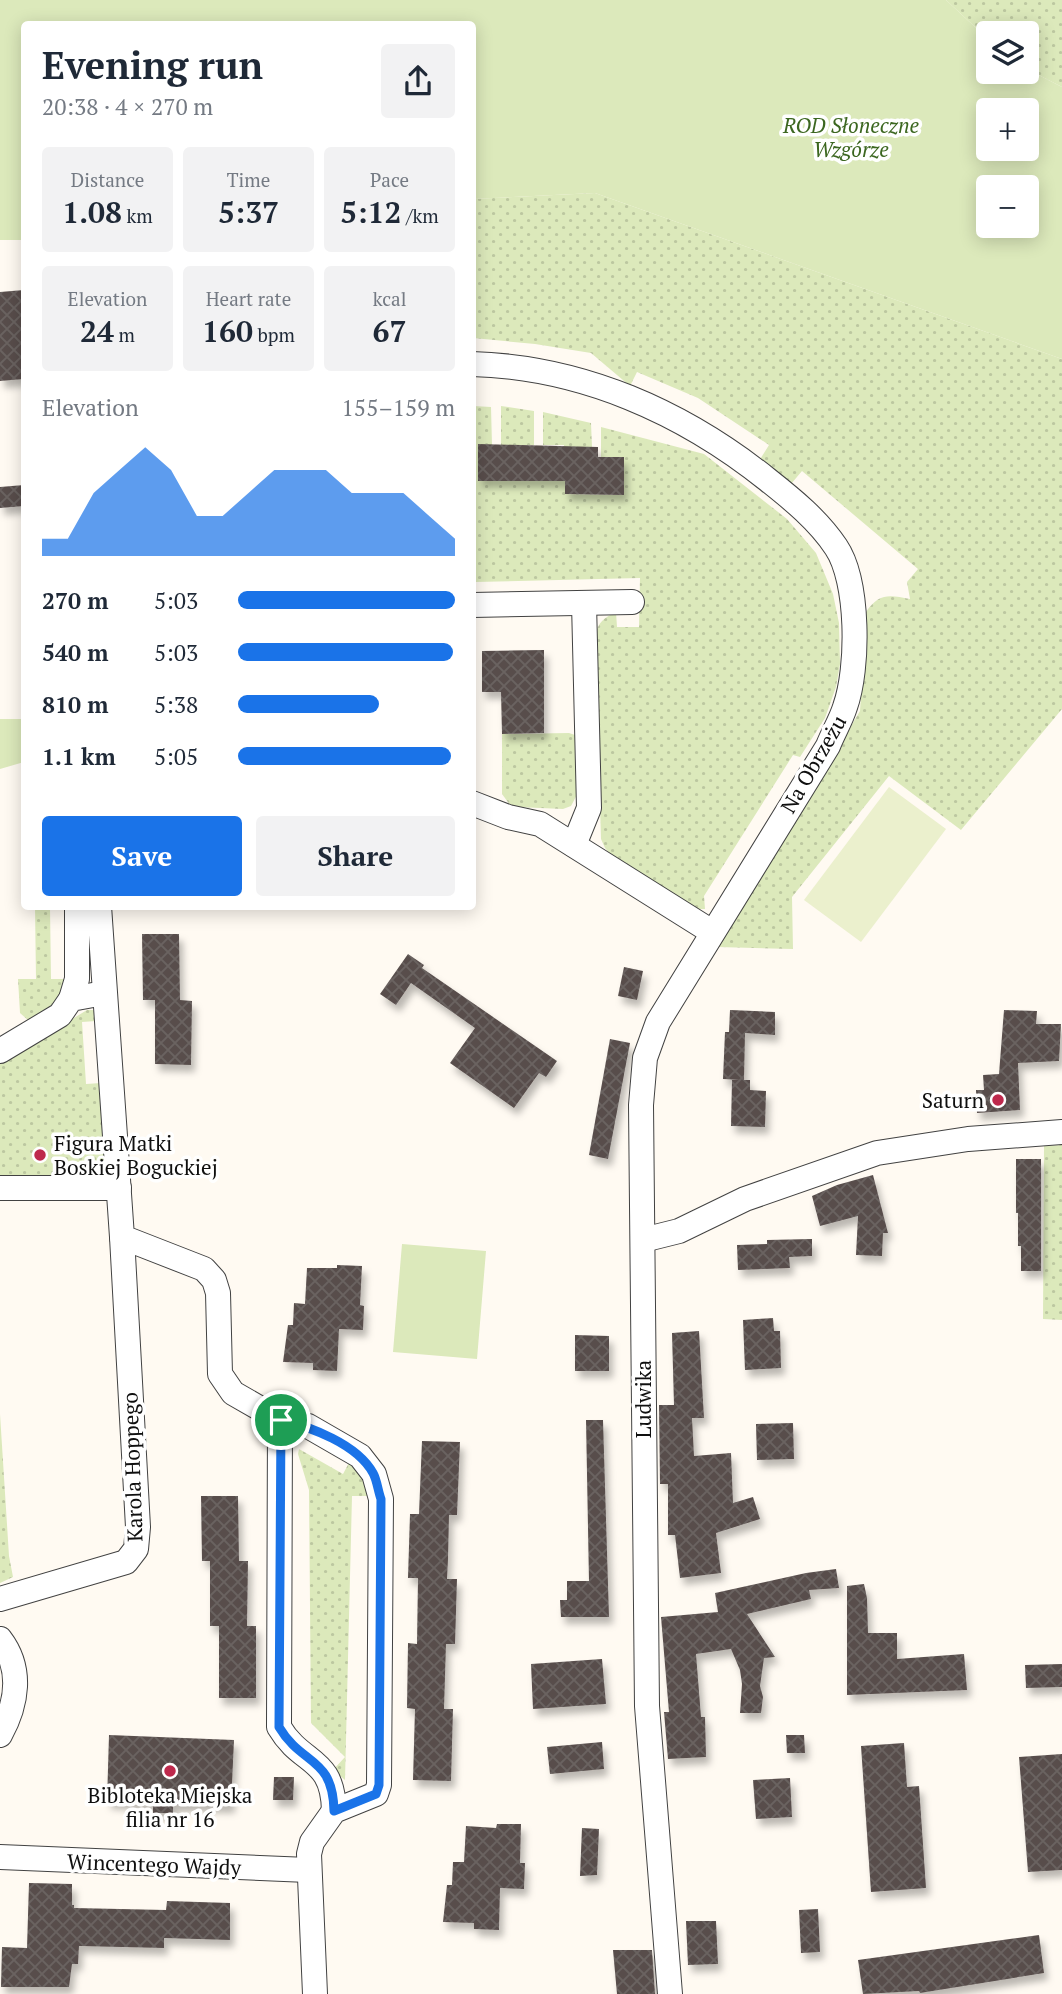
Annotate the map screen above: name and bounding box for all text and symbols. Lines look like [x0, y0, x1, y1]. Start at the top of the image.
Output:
map controls [976, 21, 1039, 238]
button: layers [976, 21, 1039, 84]
text: Evening run [42, 40, 263, 90]
button: share [381, 44, 455, 118]
text: 20:38 · 4 × 270 m [42, 91, 213, 122]
button: + [976, 98, 1039, 161]
park label: ROD Słoneczne Wzgórze [782, 111, 919, 163]
text: Distance [71, 167, 144, 192]
text: Time [227, 167, 270, 192]
text: Pace [370, 167, 409, 192]
button: − [976, 175, 1039, 238]
text: 1.08 [62, 192, 122, 232]
text: 5:37 [218, 192, 279, 232]
text: 5:12 [340, 192, 401, 232]
text: km [122, 203, 153, 228]
text: /km [401, 203, 439, 228]
text: Elevation [68, 286, 147, 311]
text: Heart rate [206, 286, 291, 311]
text: kcal [373, 286, 406, 311]
text: 24 [80, 311, 114, 351]
text: 160 [202, 311, 253, 351]
text: 67 [373, 311, 406, 351]
text: m [114, 322, 135, 347]
text: bpm [253, 322, 295, 347]
text: Elevation [42, 392, 139, 423]
text: 155–159 m [342, 392, 455, 423]
text: 270 m [42, 585, 108, 616]
text: 5:03 [154, 585, 198, 616]
text: 540 m [42, 637, 108, 668]
text: 5:03 [154, 637, 198, 668]
text: 810 m [42, 689, 108, 720]
text: 5:38 [154, 689, 198, 720]
street label: Na Obrzeżu [774, 710, 852, 818]
text: 1.1 km [42, 741, 116, 772]
text: 5:05 [154, 741, 198, 772]
button: Save [42, 816, 242, 896]
button: Share [256, 816, 455, 896]
place label: Saturn [922, 1086, 985, 1114]
marker: Saturn [990, 1092, 1006, 1108]
place label: Figura Matki Boskiej Boguckiej [54, 1129, 218, 1181]
marker: Figura Matki Boskiej Boguckiej [32, 1147, 48, 1163]
street label: Ludwika [629, 1359, 657, 1438]
pin [251, 1390, 311, 1450]
street label: Karola Hoppego [115, 1392, 149, 1542]
icon: arrive [262, 1401, 300, 1439]
marker: Bibloteka Miejska filia nr 16 [162, 1763, 178, 1779]
place label: Bibloteka Miejska filia nr 16 [88, 1781, 253, 1833]
street label: Wincentego Wajdy [66, 1847, 242, 1881]

